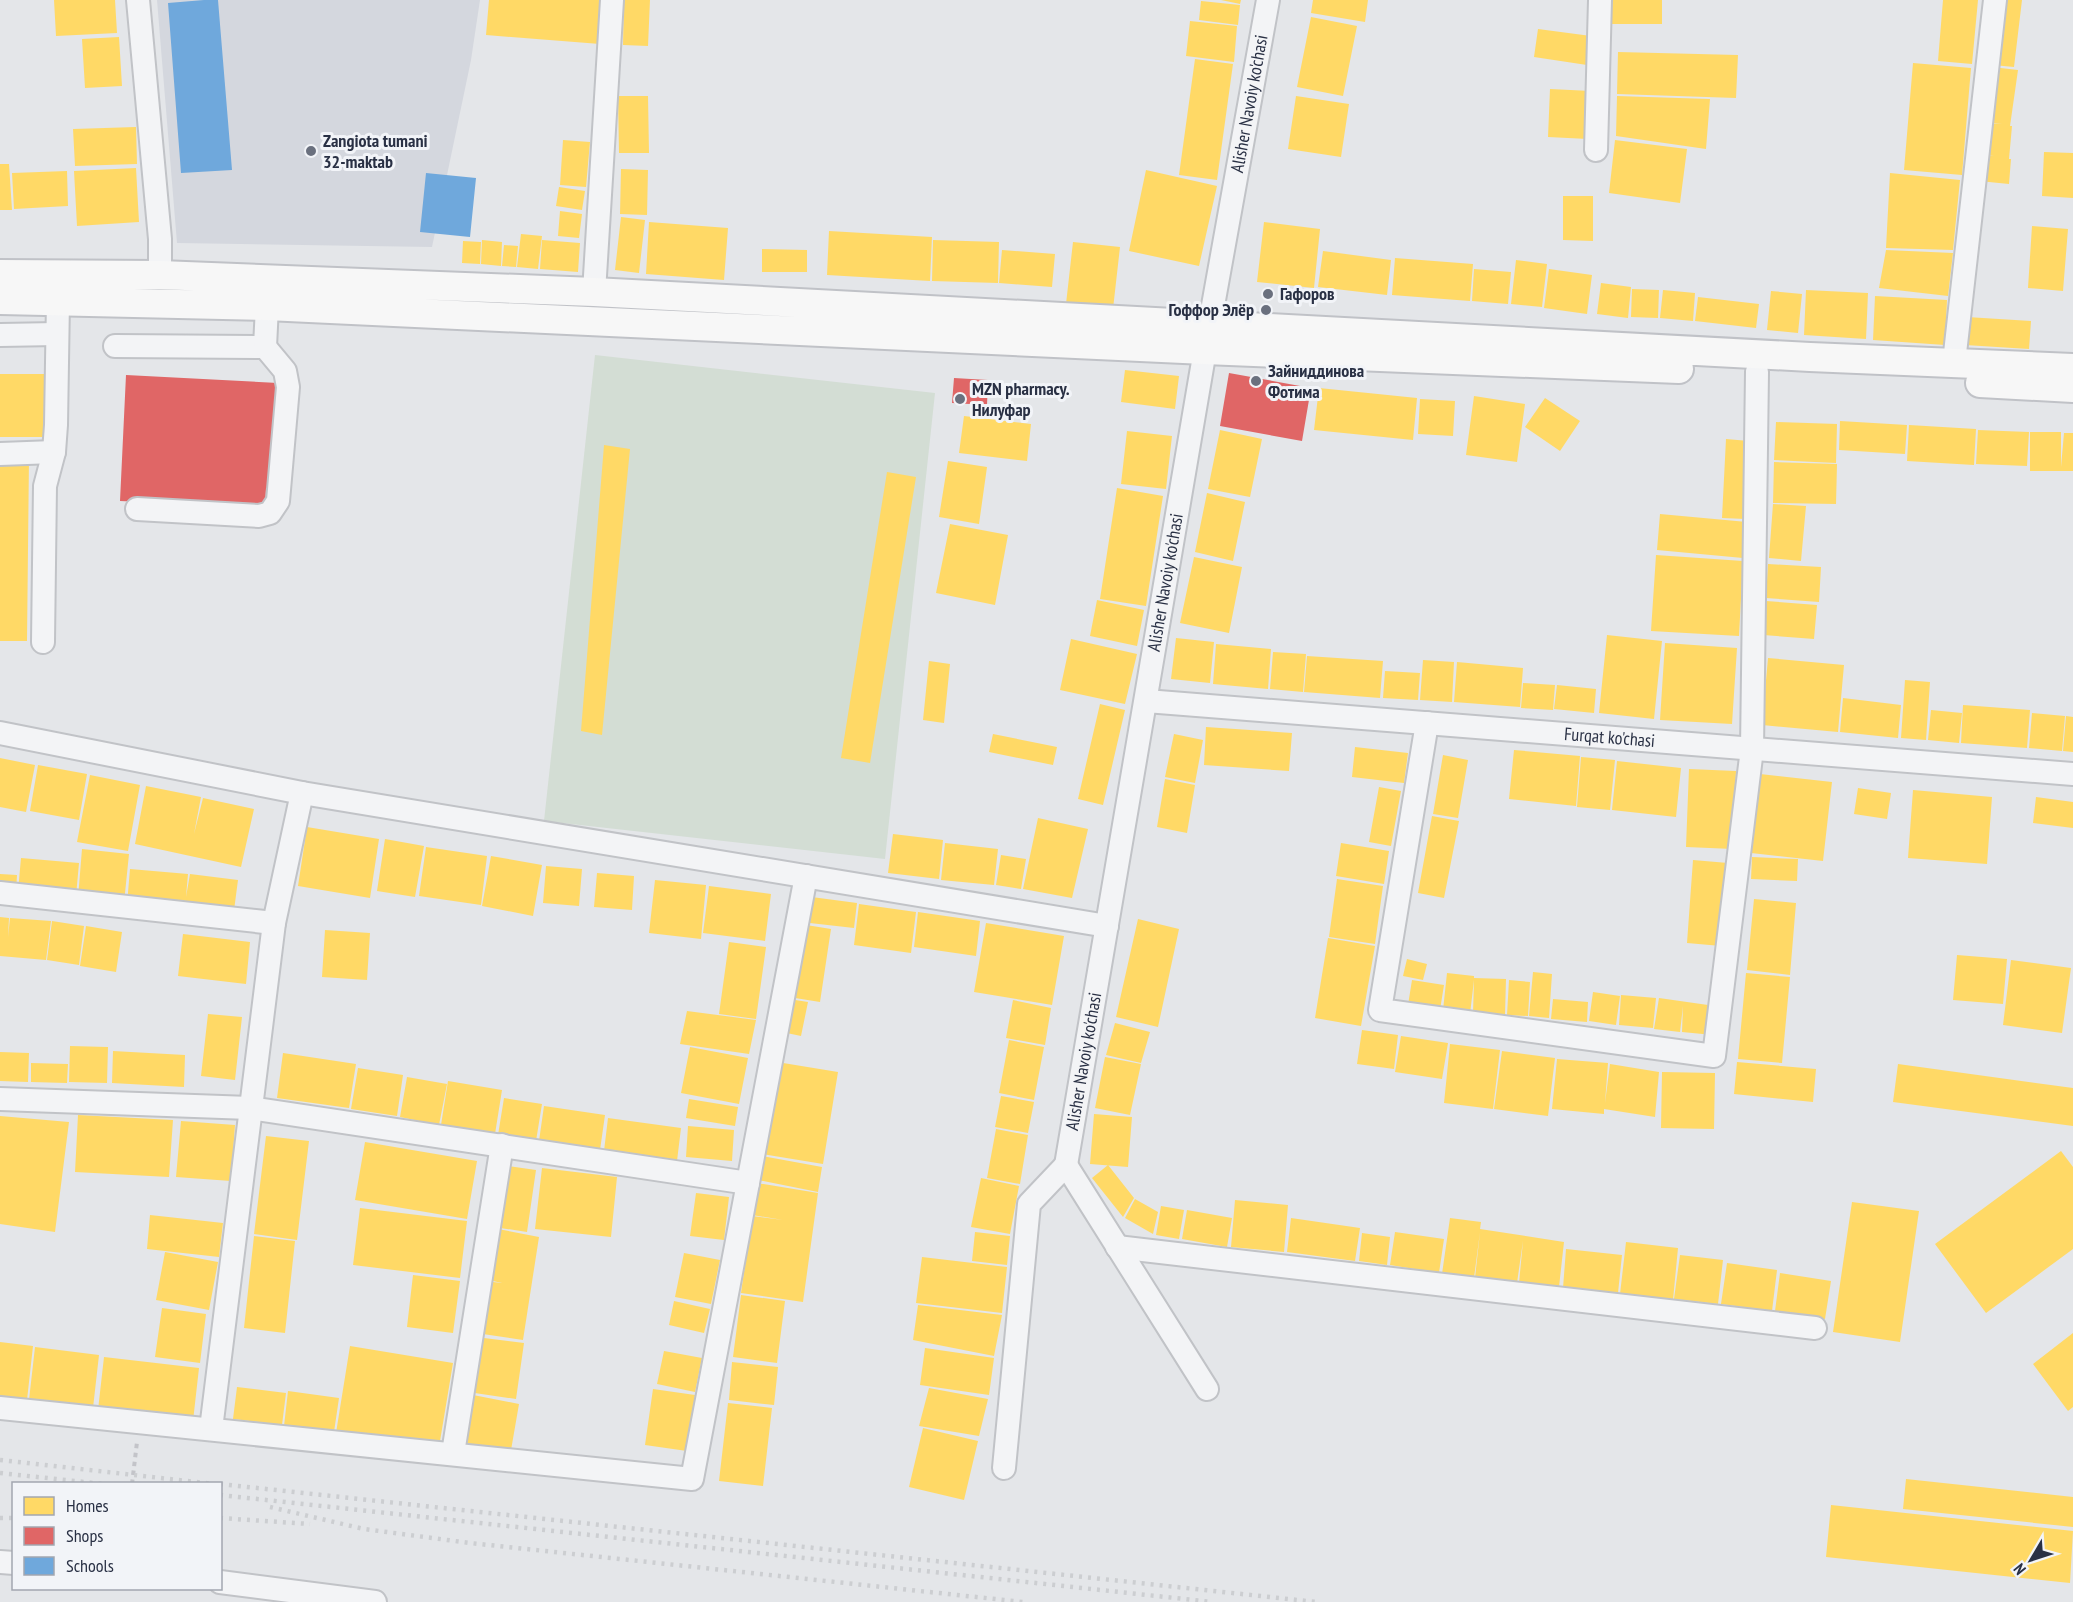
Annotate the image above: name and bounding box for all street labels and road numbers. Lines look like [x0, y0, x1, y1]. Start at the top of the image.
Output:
street label: Alisher Navoiy ko'chasi [1225, 33, 1273, 174]
street label: Alisher Navoiy ko'chasi [1142, 512, 1188, 653]
street label: Furqat ko'chasi [1563, 722, 1656, 752]
street label: Alisher Navoiy ko'chasi [1060, 991, 1106, 1132]

